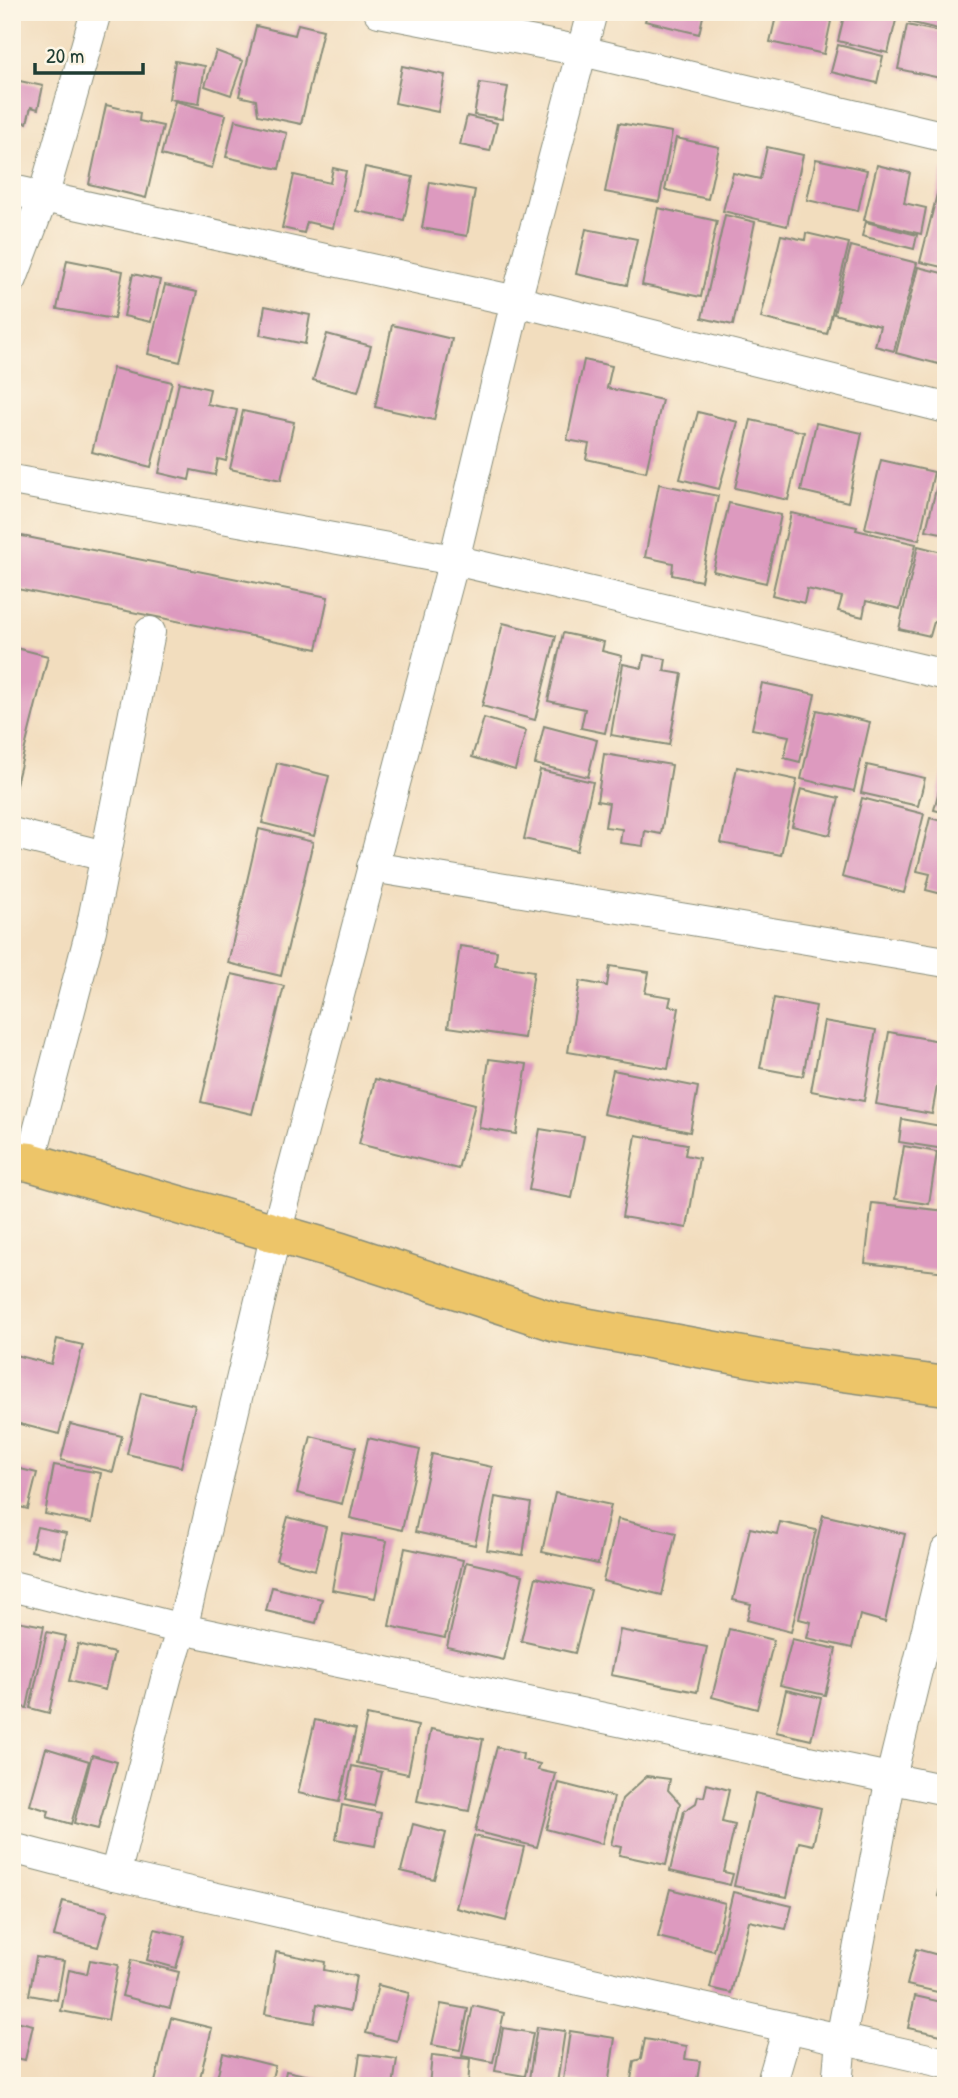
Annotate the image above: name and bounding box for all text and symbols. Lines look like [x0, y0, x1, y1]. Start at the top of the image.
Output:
scale bar [35, 32, 144, 76]
text: 20 m [46, 41, 84, 70]

